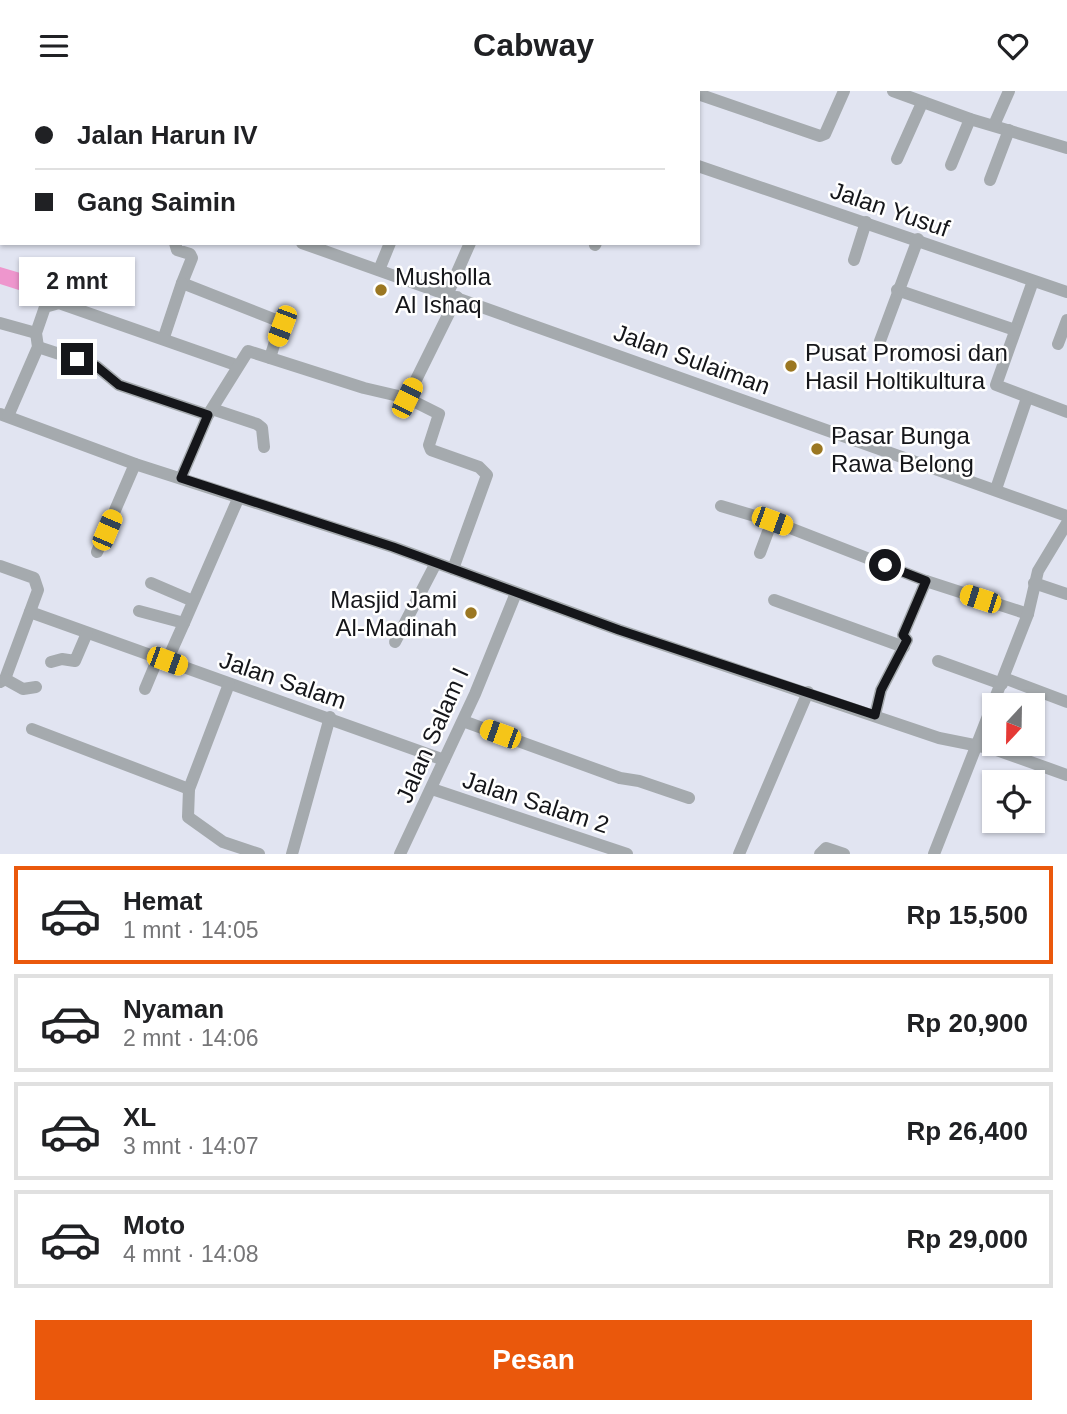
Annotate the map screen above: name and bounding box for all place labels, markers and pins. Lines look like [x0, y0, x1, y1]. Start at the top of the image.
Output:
place label: Musholla Al Ishaq [395, 263, 492, 318]
marker: Musholla Al Ishaq [373, 282, 389, 298]
place label: Pusat Promosi dan Hasil Holtikultura [805, 339, 1008, 394]
marker: Pusat Promosi dan Hasil Holtikultura [783, 358, 799, 374]
place label: Pasar Bunga Rawa Belong [831, 422, 974, 477]
marker: Pasar Bunga Rawa Belong [809, 441, 825, 457]
place label: Masjid Jami Al-Madinah [330, 586, 457, 641]
marker: Masjid Jami Al-Madinah [463, 605, 479, 621]

